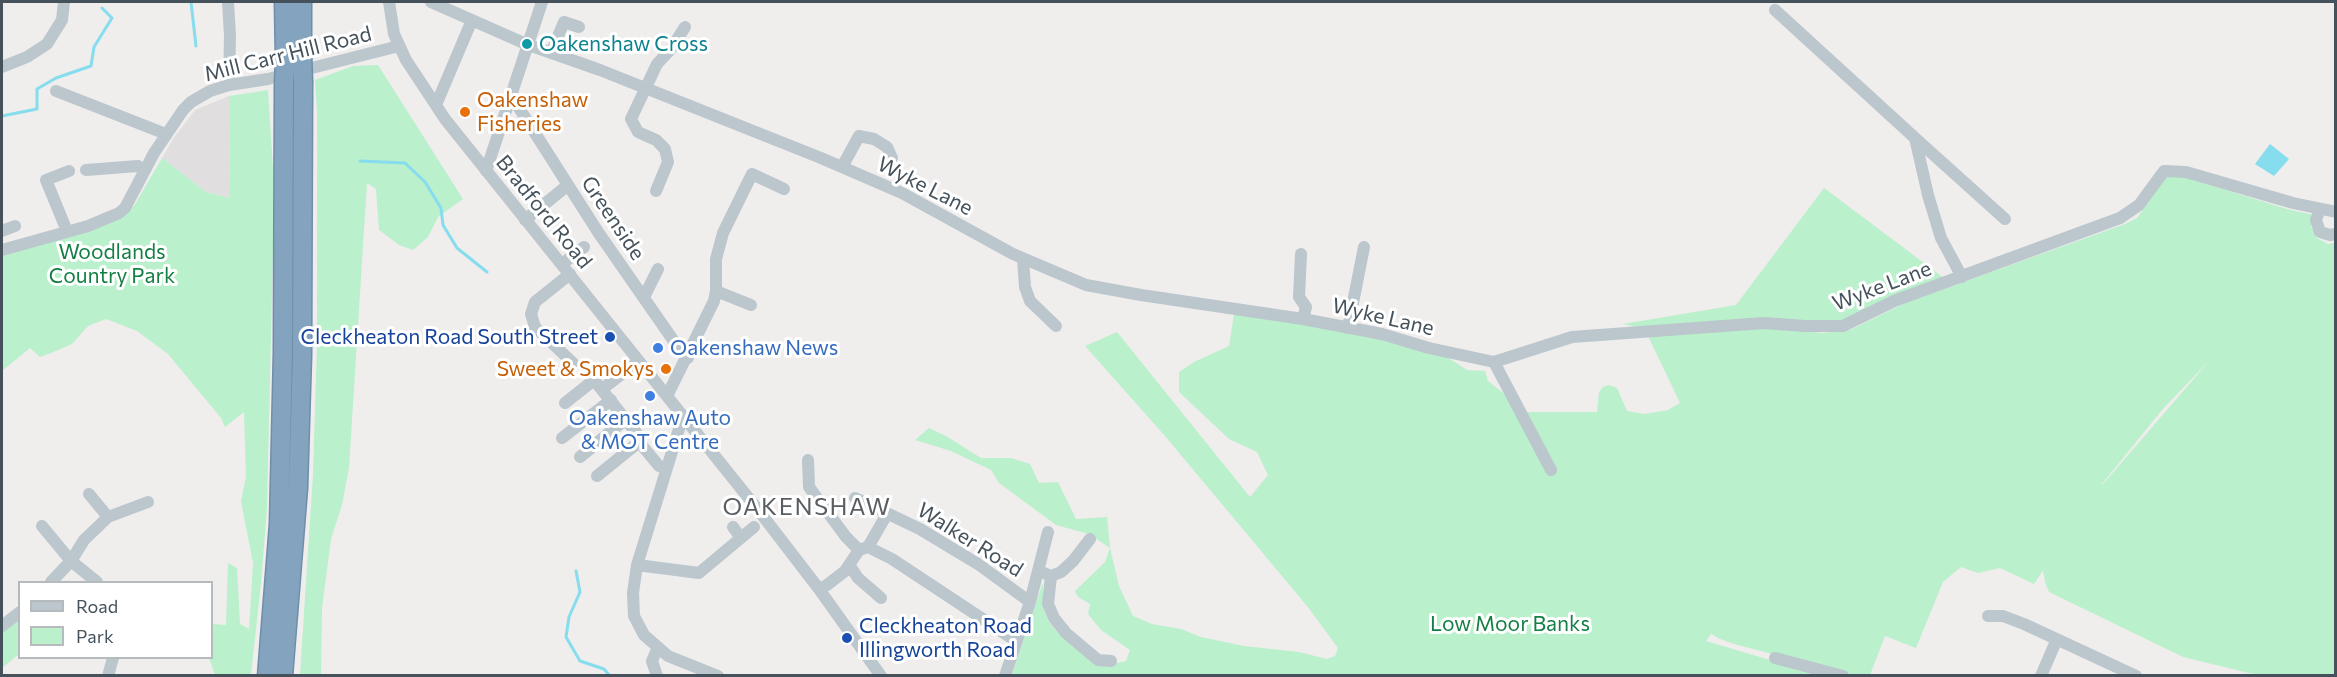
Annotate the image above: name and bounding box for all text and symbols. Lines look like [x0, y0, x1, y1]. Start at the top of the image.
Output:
street label: Mill Carr Hill Road [202, 21, 374, 87]
place label: Oakenshaw Cross [539, 31, 708, 57]
marker: Oakenshaw Cross [520, 37, 534, 51]
place label: Oakenshaw Fisheries [477, 87, 588, 137]
marker: Oakenshaw Fisheries [458, 105, 472, 119]
street label: Bradford Road [491, 150, 597, 274]
street label: Wyke Lane [873, 151, 977, 221]
street label: Greenside [576, 171, 650, 265]
park label: Woodlands Country Park [49, 239, 175, 289]
street label: Wyke Lane [1829, 256, 1935, 316]
street label: Wyke Lane [1330, 293, 1436, 341]
place label: Cleckheaton Road South Street [301, 324, 598, 350]
marker: Cleckheaton Road South Street [603, 330, 617, 344]
place label: Oakenshaw News [670, 335, 838, 361]
marker: Oakenshaw News [651, 341, 665, 355]
place label: Sweet & Smokys [497, 356, 654, 382]
marker: Sweet & Smokys [659, 362, 673, 376]
marker: Oakenshaw Auto & MOT Centre [643, 389, 657, 403]
place label: Oakenshaw Auto & MOT Centre [569, 405, 731, 455]
district label: OAKENSHAW [723, 493, 891, 521]
street label: Walker Road [912, 498, 1028, 582]
legend [18, 581, 213, 659]
text: Road [76, 595, 118, 617]
park label: Low Moor Banks [1430, 611, 1590, 637]
place label: Cleckheaton Road Illingworth Road [859, 613, 1032, 663]
text: Park [76, 625, 114, 647]
marker: Cleckheaton Road Illingworth Road [840, 631, 854, 645]

